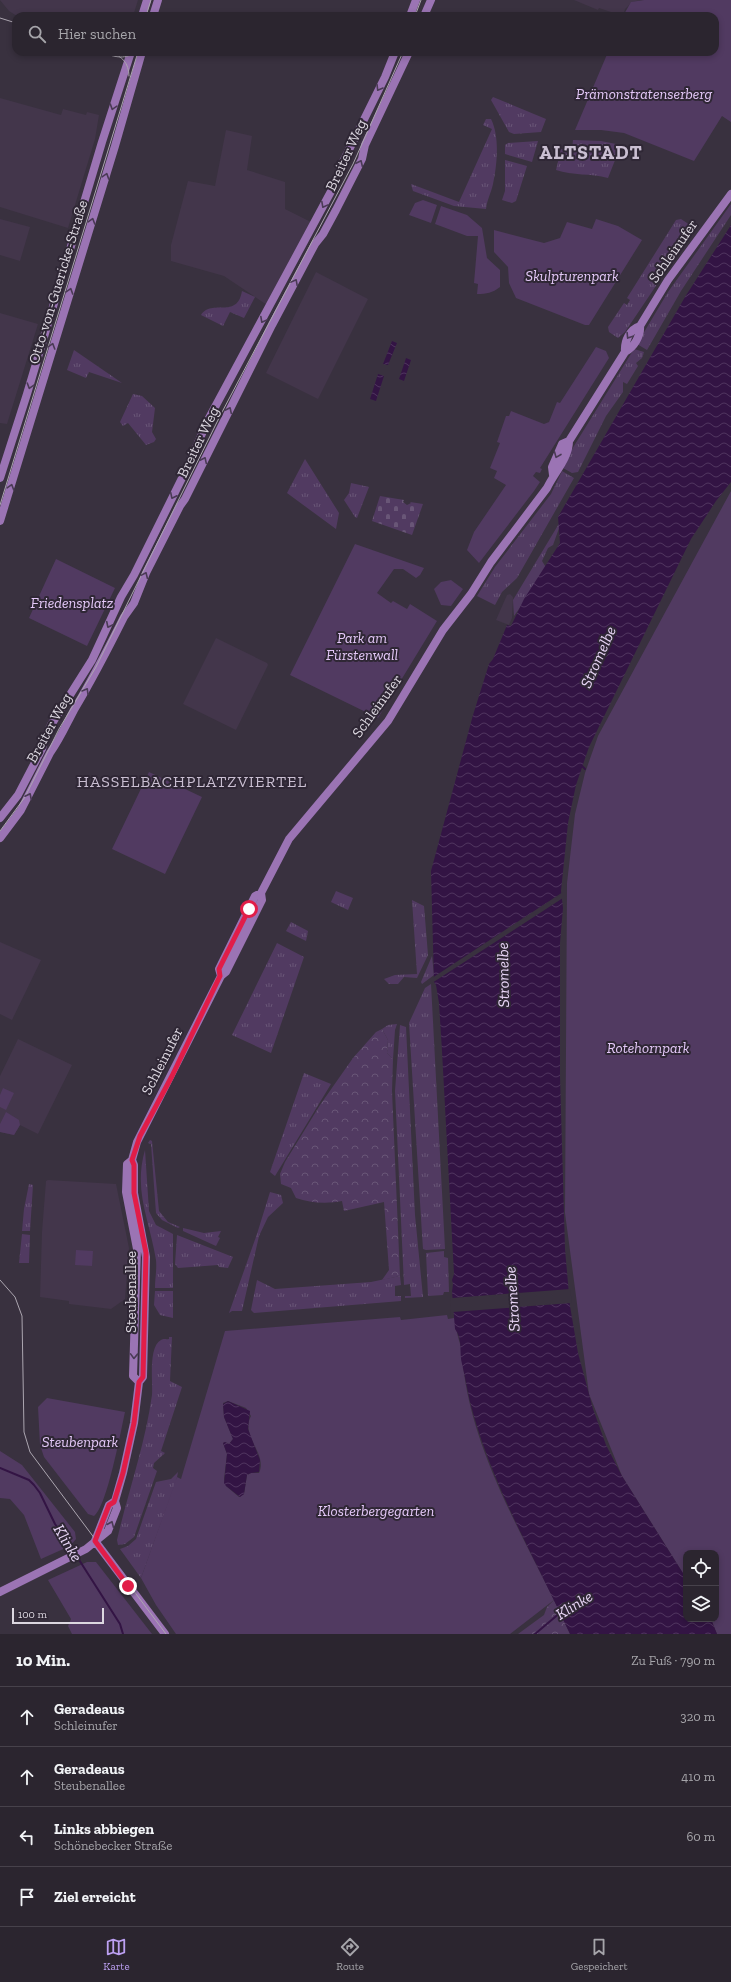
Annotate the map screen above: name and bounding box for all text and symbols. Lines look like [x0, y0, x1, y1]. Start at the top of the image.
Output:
search box [12, 12, 719, 56]
icon: search [26, 23, 48, 45]
text: Hier suchen [58, 25, 136, 43]
one-way arrow [377, 84, 384, 91]
park label: Prämonstratenserberg [576, 85, 712, 103]
one-way arrow [109, 103, 118, 110]
street label: Breiter Weg [322, 116, 370, 194]
district label: ALTSTADT [539, 141, 643, 164]
one-way arrow [355, 160, 363, 167]
one-way arrow [101, 173, 110, 180]
street label: Otto-von-Guericke-Straße [24, 198, 92, 366]
one-way arrow [321, 201, 329, 208]
street label: Schleinufer [645, 216, 701, 286]
one-way arrow [87, 217, 96, 224]
park label: Skulpturenpark [525, 267, 619, 285]
one-way arrow [290, 279, 297, 287]
one-way arrow [65, 287, 74, 294]
one-way arrow [260, 316, 268, 323]
one-way arrow [627, 332, 634, 339]
one-way arrow [47, 343, 56, 350]
one-way arrow [26, 382, 35, 389]
street label: Breiter Weg [173, 404, 223, 480]
one-way arrow [224, 407, 232, 415]
one-way arrow [553, 452, 561, 459]
one-way arrow [199, 456, 207, 464]
one-way arrow [6, 484, 15, 491]
one-way arrow [170, 492, 178, 500]
one-way arrow [140, 572, 148, 580]
park label: Friedensplatz [31, 594, 114, 612]
one-way arrow [106, 621, 114, 629]
water label: Stromelbe [576, 623, 620, 691]
park label: Park am Fürstenwall [326, 629, 398, 664]
street label: Schleinufer [348, 671, 406, 741]
one-way arrow [82, 688, 89, 695]
street label: Breiter Weg [23, 690, 75, 766]
district label: HASSELBACHPLATZVIERTEL [77, 772, 307, 791]
one-way arrow [24, 793, 32, 800]
route start [240, 900, 258, 918]
water label: Stromelbe [493, 942, 513, 1008]
street label: Schleinufer [137, 1024, 187, 1098]
park label: Rotehornpark [607, 1039, 690, 1057]
street label: Steubenallee [122, 1251, 140, 1333]
water label: Stromelbe [500, 1266, 524, 1332]
one-way arrow [130, 1353, 139, 1359]
park label: Steubenpark [42, 1433, 119, 1451]
park label: Klosterbergegarten [318, 1502, 434, 1520]
water label: Klinke [50, 1521, 86, 1565]
one-way arrow [107, 1521, 115, 1528]
map controls [683, 1550, 719, 1622]
button: locate [683, 1550, 719, 1586]
route end [119, 1577, 137, 1595]
water label: Klinke [552, 1586, 596, 1624]
button: layers [683, 1586, 719, 1622]
scale bar [12, 1606, 104, 1625]
text: 100 m [18, 1608, 47, 1621]
text: 10 Min. [16, 1650, 70, 1670]
text: Zu Fuß · 790 m [631, 1653, 715, 1668]
text: Geradeaus [54, 1700, 125, 1718]
icon: ahead [16, 1706, 38, 1728]
text: 320 m [680, 1709, 715, 1724]
text: Schleinufer [54, 1718, 118, 1733]
text: Geradeaus [54, 1760, 125, 1778]
icon: ahead [16, 1766, 38, 1788]
text: 410 m [681, 1769, 715, 1784]
text: Steubenallee [54, 1778, 125, 1793]
text: Links abbiegen [54, 1820, 154, 1838]
icon: left [16, 1826, 38, 1848]
text: 60 m [686, 1829, 715, 1844]
text: Schönebecker Straße [54, 1838, 172, 1853]
icon: arrive [16, 1886, 38, 1908]
text: Ziel erreicht [54, 1888, 136, 1906]
tab: Karte [103, 1936, 130, 1973]
tab: Route [336, 1936, 364, 1973]
tab: Gespeichert [571, 1936, 628, 1973]

